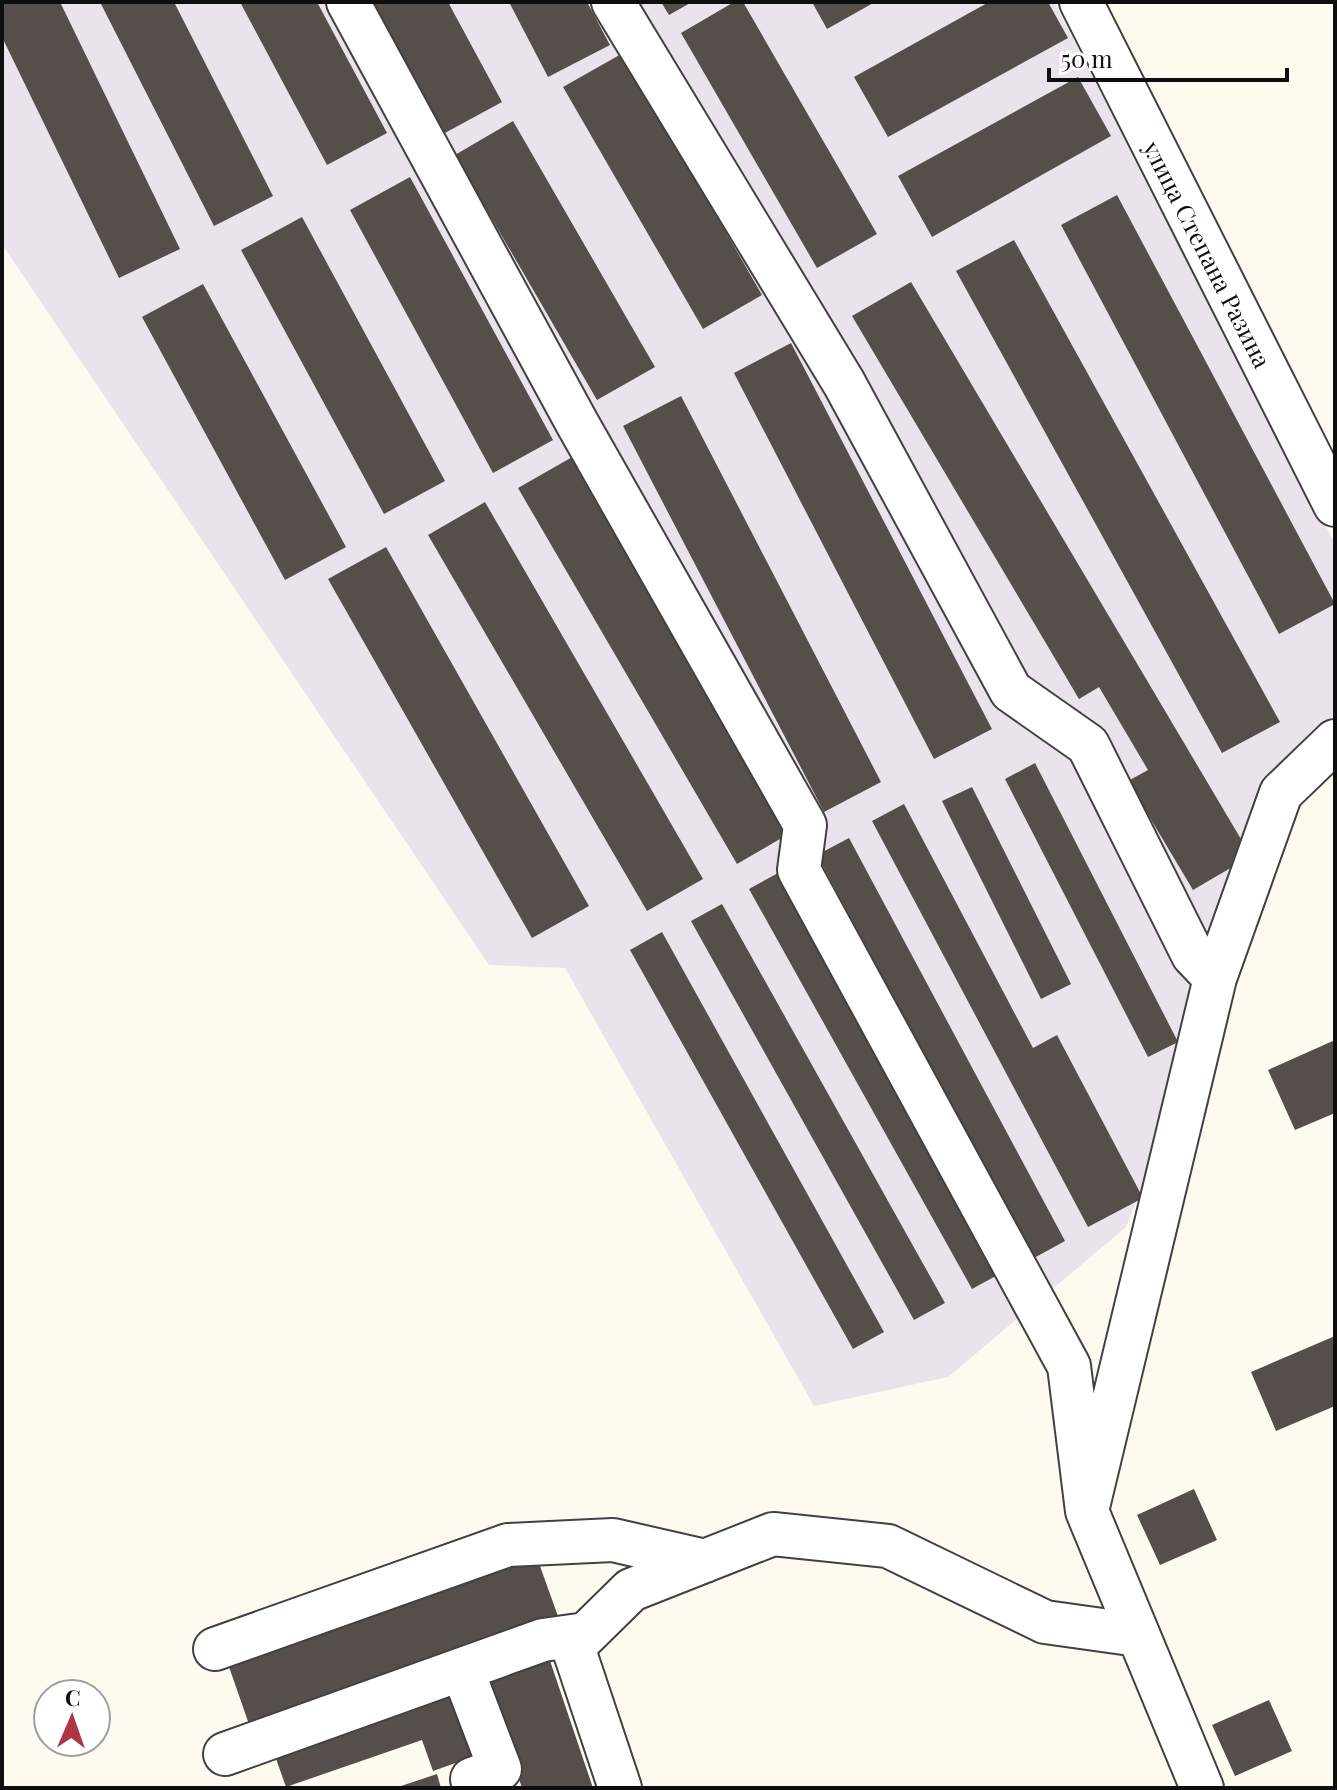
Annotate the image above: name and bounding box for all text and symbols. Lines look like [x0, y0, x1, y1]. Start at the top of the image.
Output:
scale bar [1049, 32, 1287, 82]
text: 50 m [1061, 42, 1113, 74]
street label: улица Степана Разина [1136, 134, 1279, 373]
north arrow [32, 1678, 112, 1758]
text: С [64, 1682, 81, 1712]

